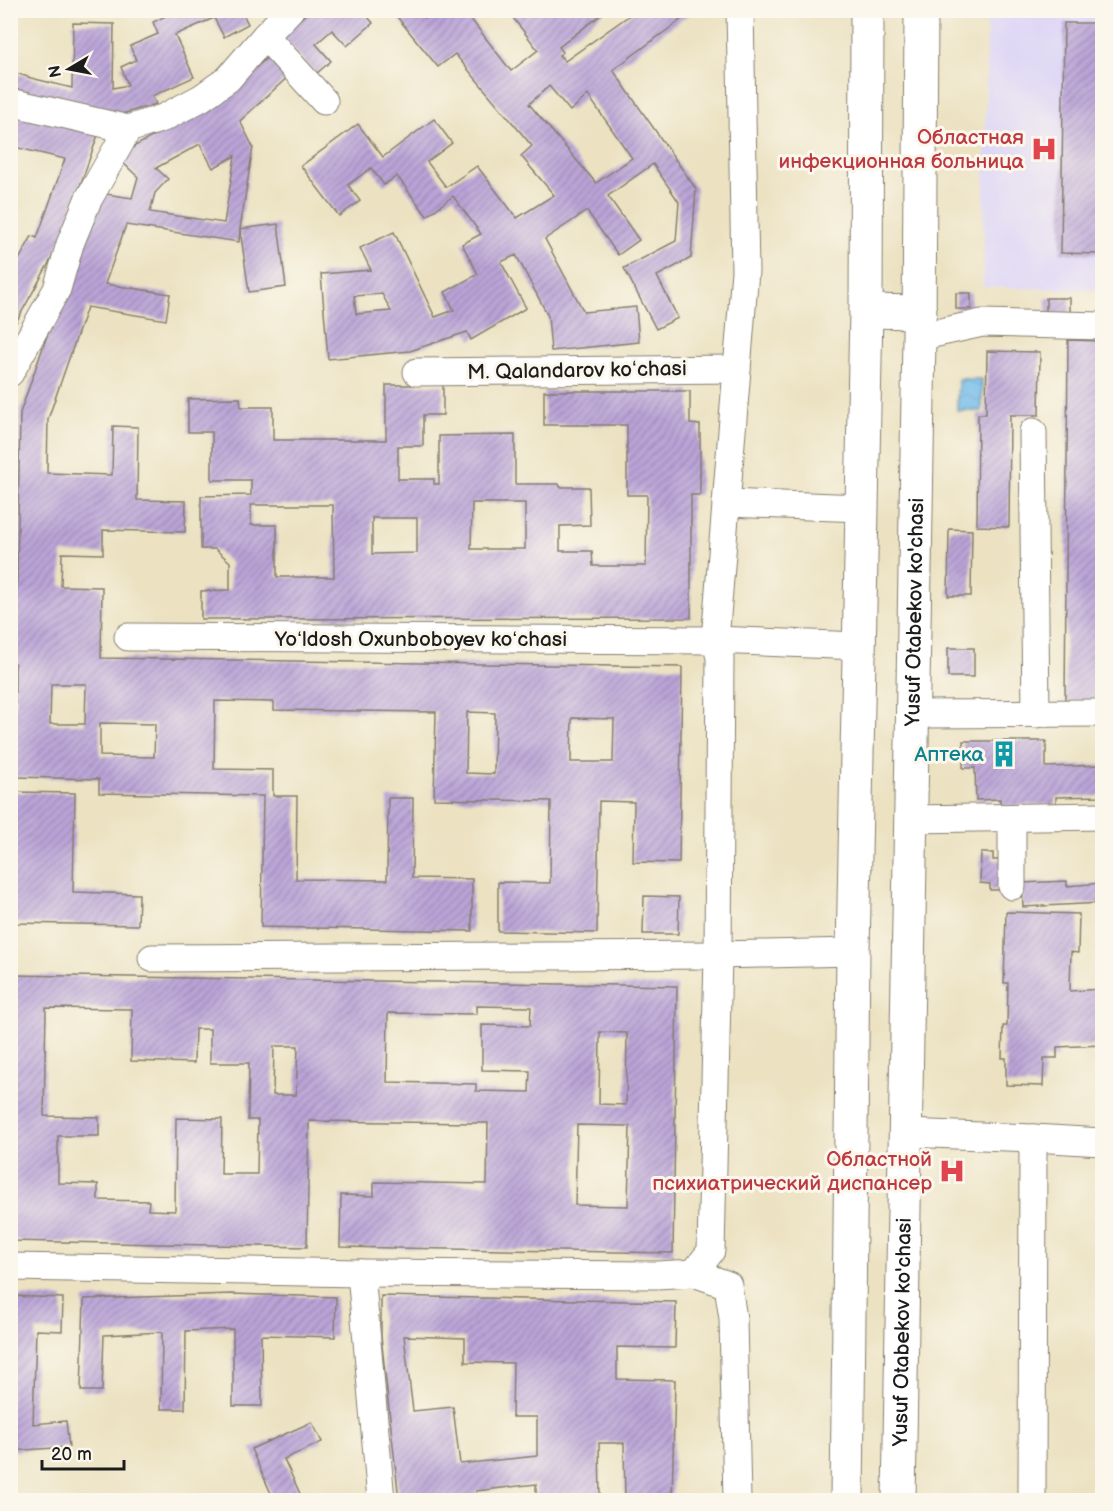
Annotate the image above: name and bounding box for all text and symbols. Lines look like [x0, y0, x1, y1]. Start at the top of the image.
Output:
north arrow [39, 39, 99, 99]
text: N [45, 64, 66, 79]
place label: Областная инфекционная больница [778, 125, 1025, 174]
hospital icon: Областная инфекционная больница [1029, 134, 1059, 164]
street label: M. Qalandarov koʻchasi [467, 356, 687, 385]
street label: Yusuf Otabekov ko'chasi [900, 498, 929, 728]
street label: Yoʻldosh Oxunboboyev koʻchasi [274, 627, 567, 652]
building icon: Аптека [989, 739, 1019, 769]
place label: Аптека [913, 742, 985, 767]
place label: Областной психиатрический диспансер [652, 1147, 932, 1196]
hospital icon: Областной психиатрический диспансер [937, 1156, 967, 1186]
street label: Yusuf Otabekov ko'chasi [888, 1217, 917, 1448]
scale bar [42, 1433, 124, 1471]
text: 20 m [51, 1444, 92, 1465]

